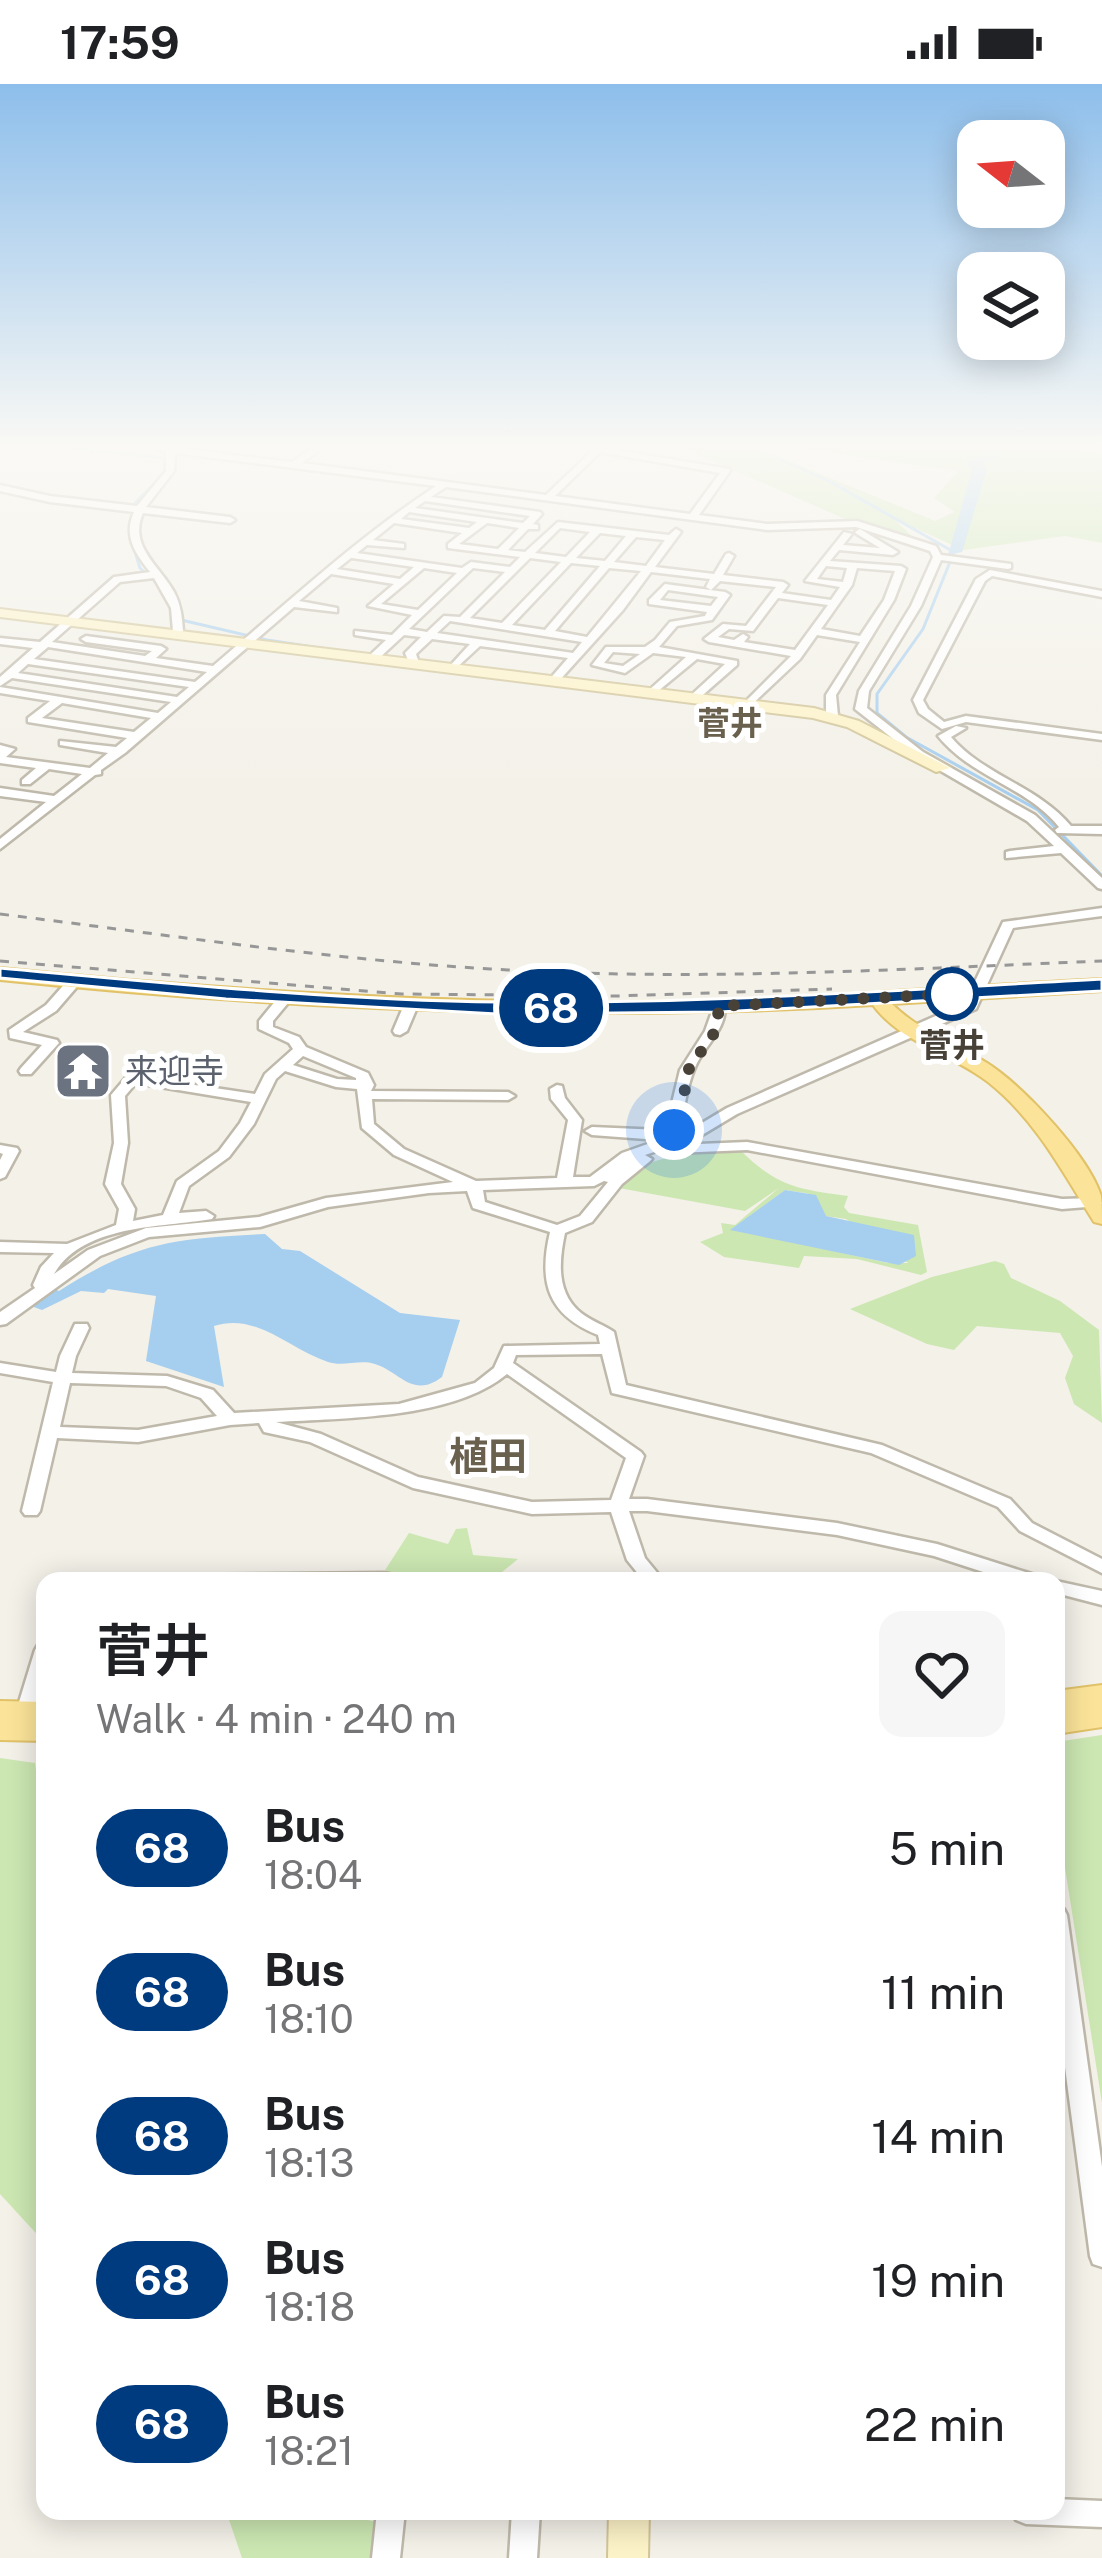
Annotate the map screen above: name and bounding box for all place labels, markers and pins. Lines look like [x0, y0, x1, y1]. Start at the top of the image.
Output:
marker: 菅井 [927, 969, 977, 1019]
place label: 菅井 [919, 1026, 985, 1064]
temple icon: 来迎寺 [52, 1040, 114, 1102]
place label: 来迎寺 [125, 1052, 224, 1090]

